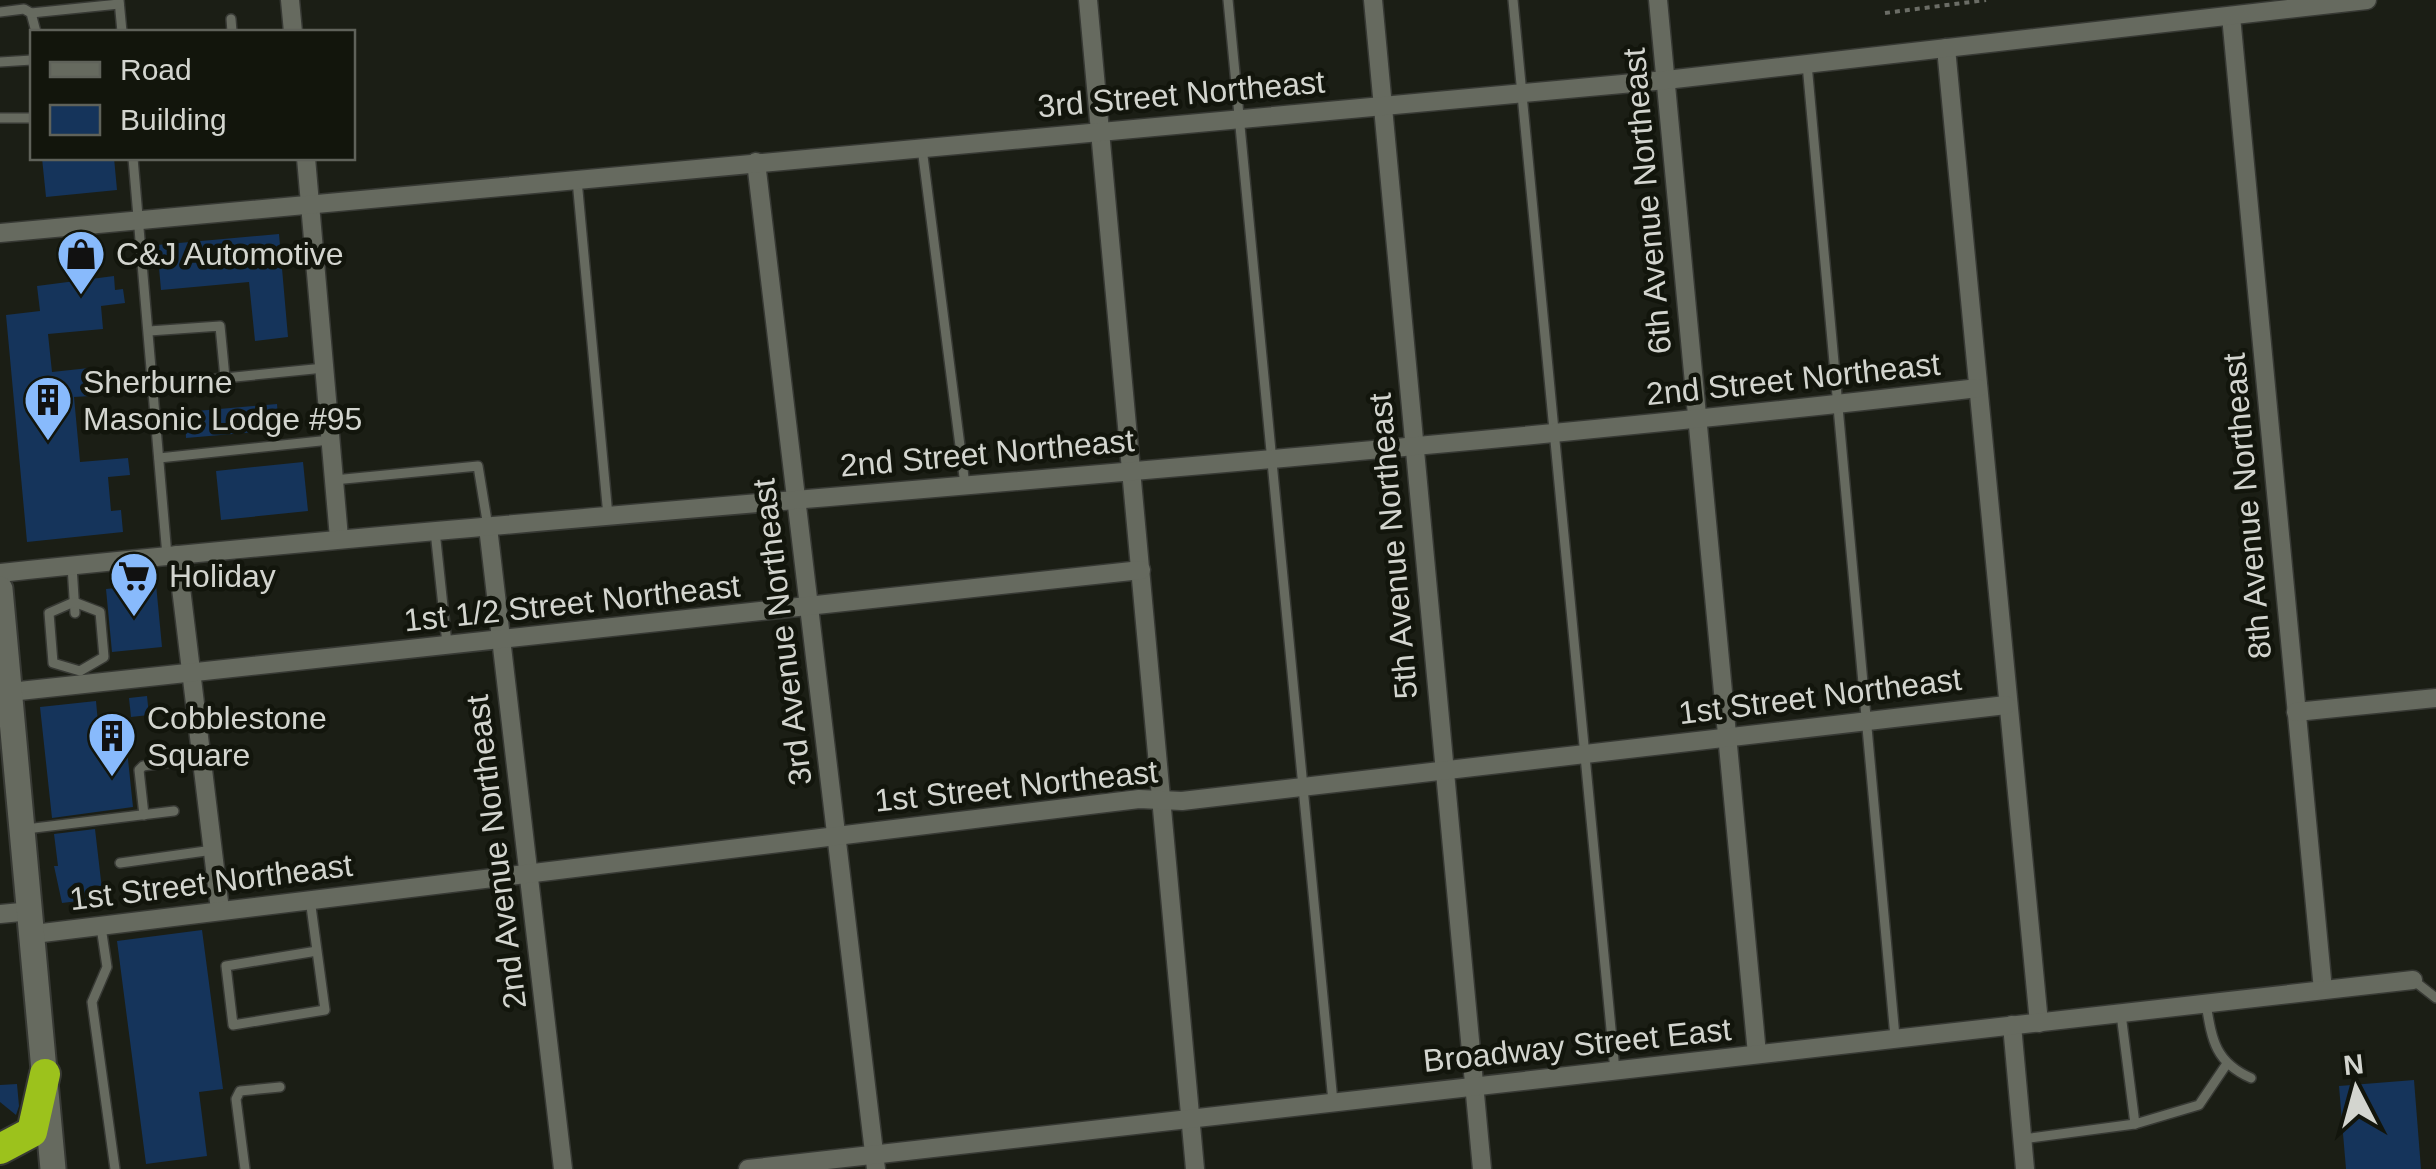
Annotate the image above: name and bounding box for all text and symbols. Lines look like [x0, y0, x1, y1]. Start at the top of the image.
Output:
legend [30, 30, 355, 160]
street label: 6th Avenue Northeast [1616, 46, 1678, 356]
text: Road [120, 53, 192, 86]
street label: 3rd Street Northeast [1036, 64, 1326, 124]
text: Building [120, 103, 227, 136]
shop icon: C&J Automotive [55, 228, 107, 296]
place label: C&J Automotive [116, 236, 344, 272]
street label: 2nd Street Northeast [1644, 346, 1942, 412]
street label: 8th Avenue Northeast [2216, 351, 2278, 661]
place label: Sherburne Masonic Lodge #95 [83, 364, 362, 437]
building icon: Sherburne Masonic Lodge #95 [22, 374, 74, 442]
street label: 5th Avenue Northeast [1362, 391, 1424, 701]
street label: 2nd Street Northeast [838, 422, 1136, 484]
street label: 3rd Avenue Northeast [745, 476, 819, 788]
supermarket icon: Holiday [108, 550, 160, 618]
place label: Holiday [169, 558, 276, 594]
street label: 1st 1/2 Street Northeast [402, 567, 742, 639]
street label: 1st Street Northeast [1677, 661, 1964, 731]
street label: 2nd Avenue Northeast [459, 693, 533, 1011]
place label: Cobblestone Square [147, 700, 327, 773]
building icon: Cobblestone Square [86, 710, 138, 778]
street label: 1st Street Northeast [873, 753, 1159, 819]
street label: 1st Street Northeast [68, 847, 355, 917]
street label: Broadway Street East [1421, 1011, 1733, 1079]
north arrow [2306, 1039, 2406, 1139]
text: N [2342, 1048, 2365, 1081]

